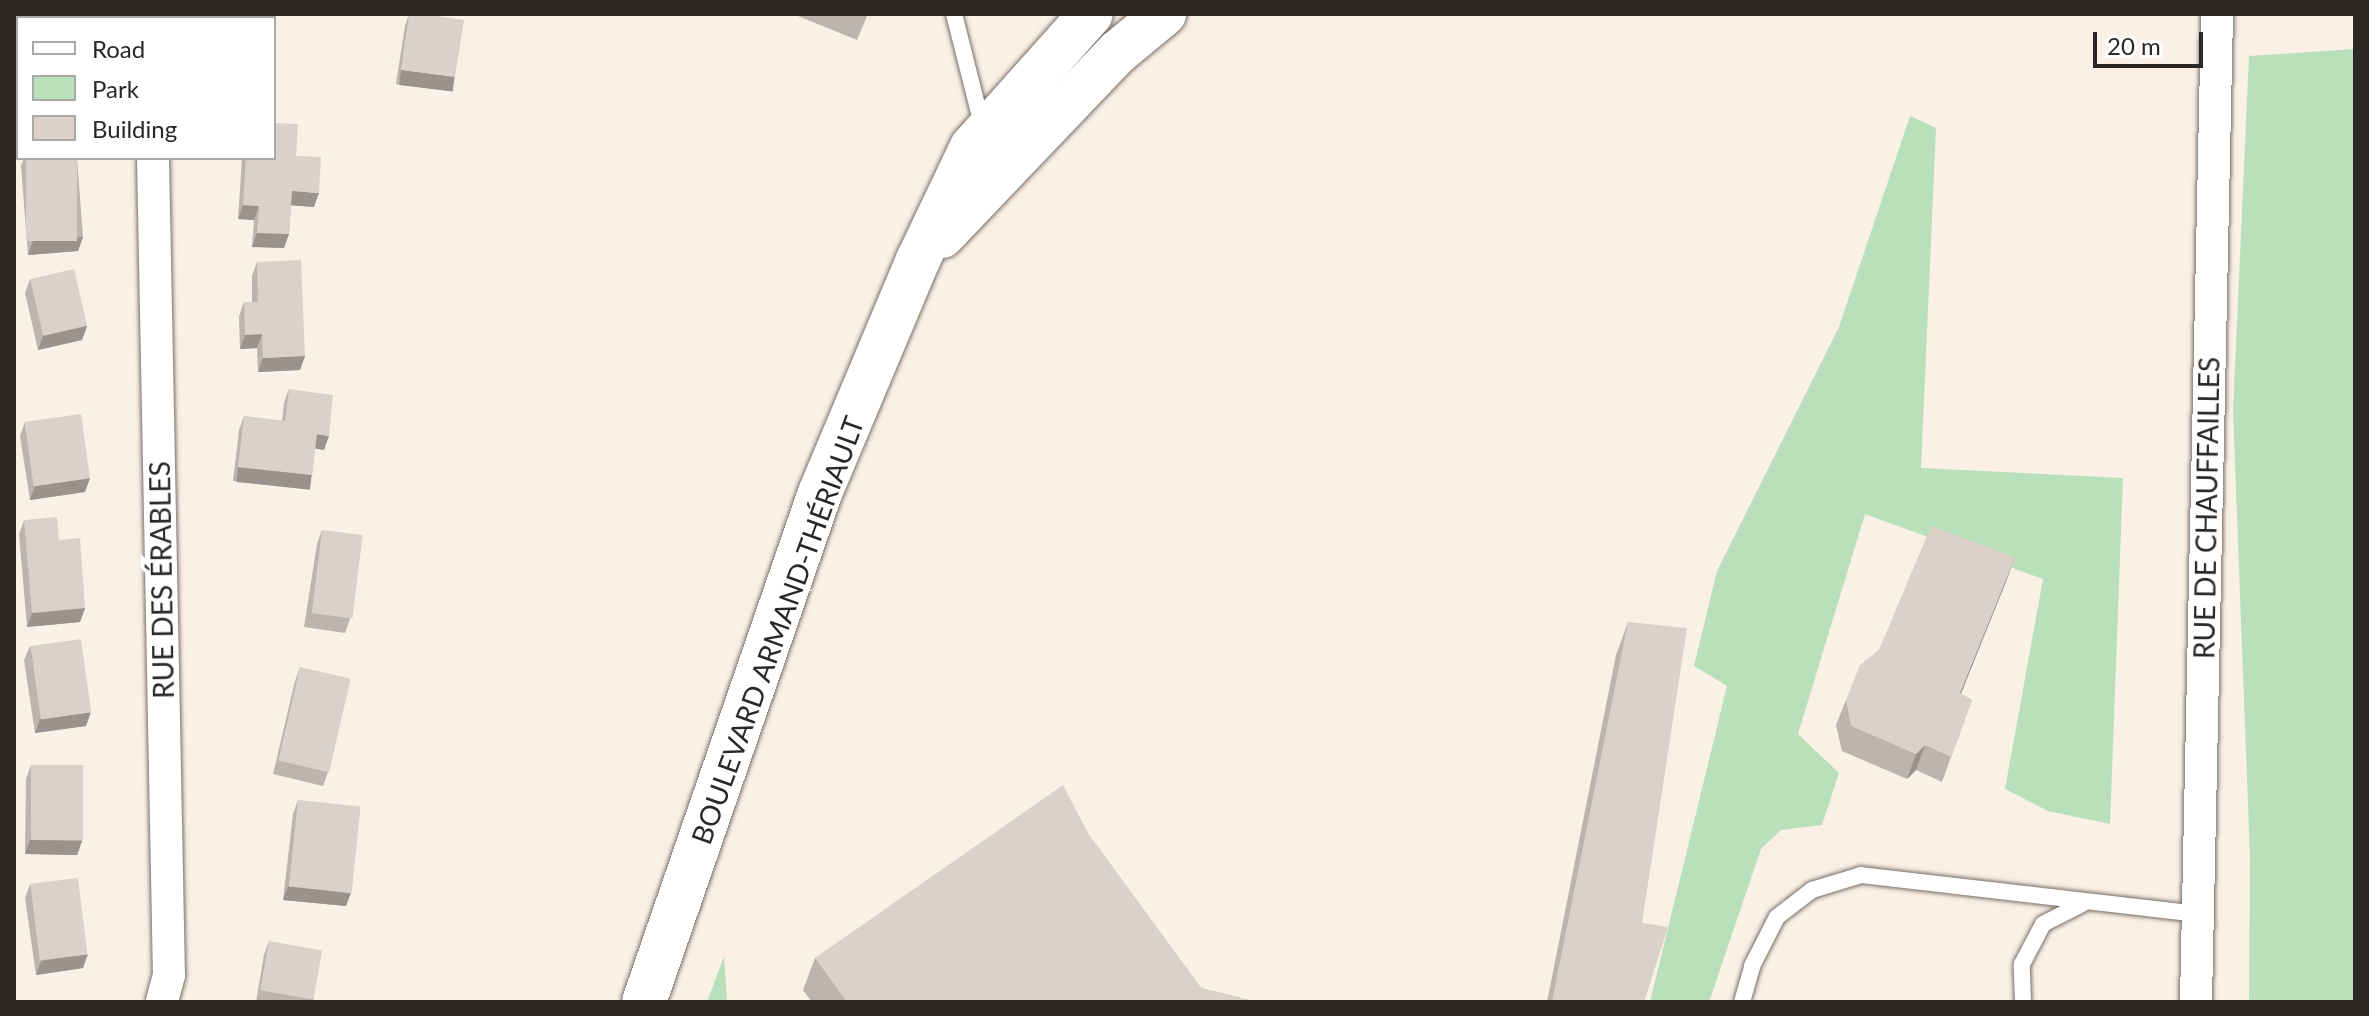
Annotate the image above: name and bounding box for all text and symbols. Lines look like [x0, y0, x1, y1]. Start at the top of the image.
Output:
legend [16, 16, 276, 160]
scale bar [2097, 16, 2207, 66]
text: 20 m [2107, 31, 2161, 60]
text: Road [92, 34, 145, 63]
text: Park [92, 74, 139, 103]
text: Building [92, 114, 177, 143]
street label: RUE DE CHAUFFAILLES [2187, 357, 2225, 659]
street label: BOULEVARD ARMAND-THÉRIAULT [684, 411, 870, 849]
street label: RUE DES ÉRABLES [142, 461, 180, 699]

